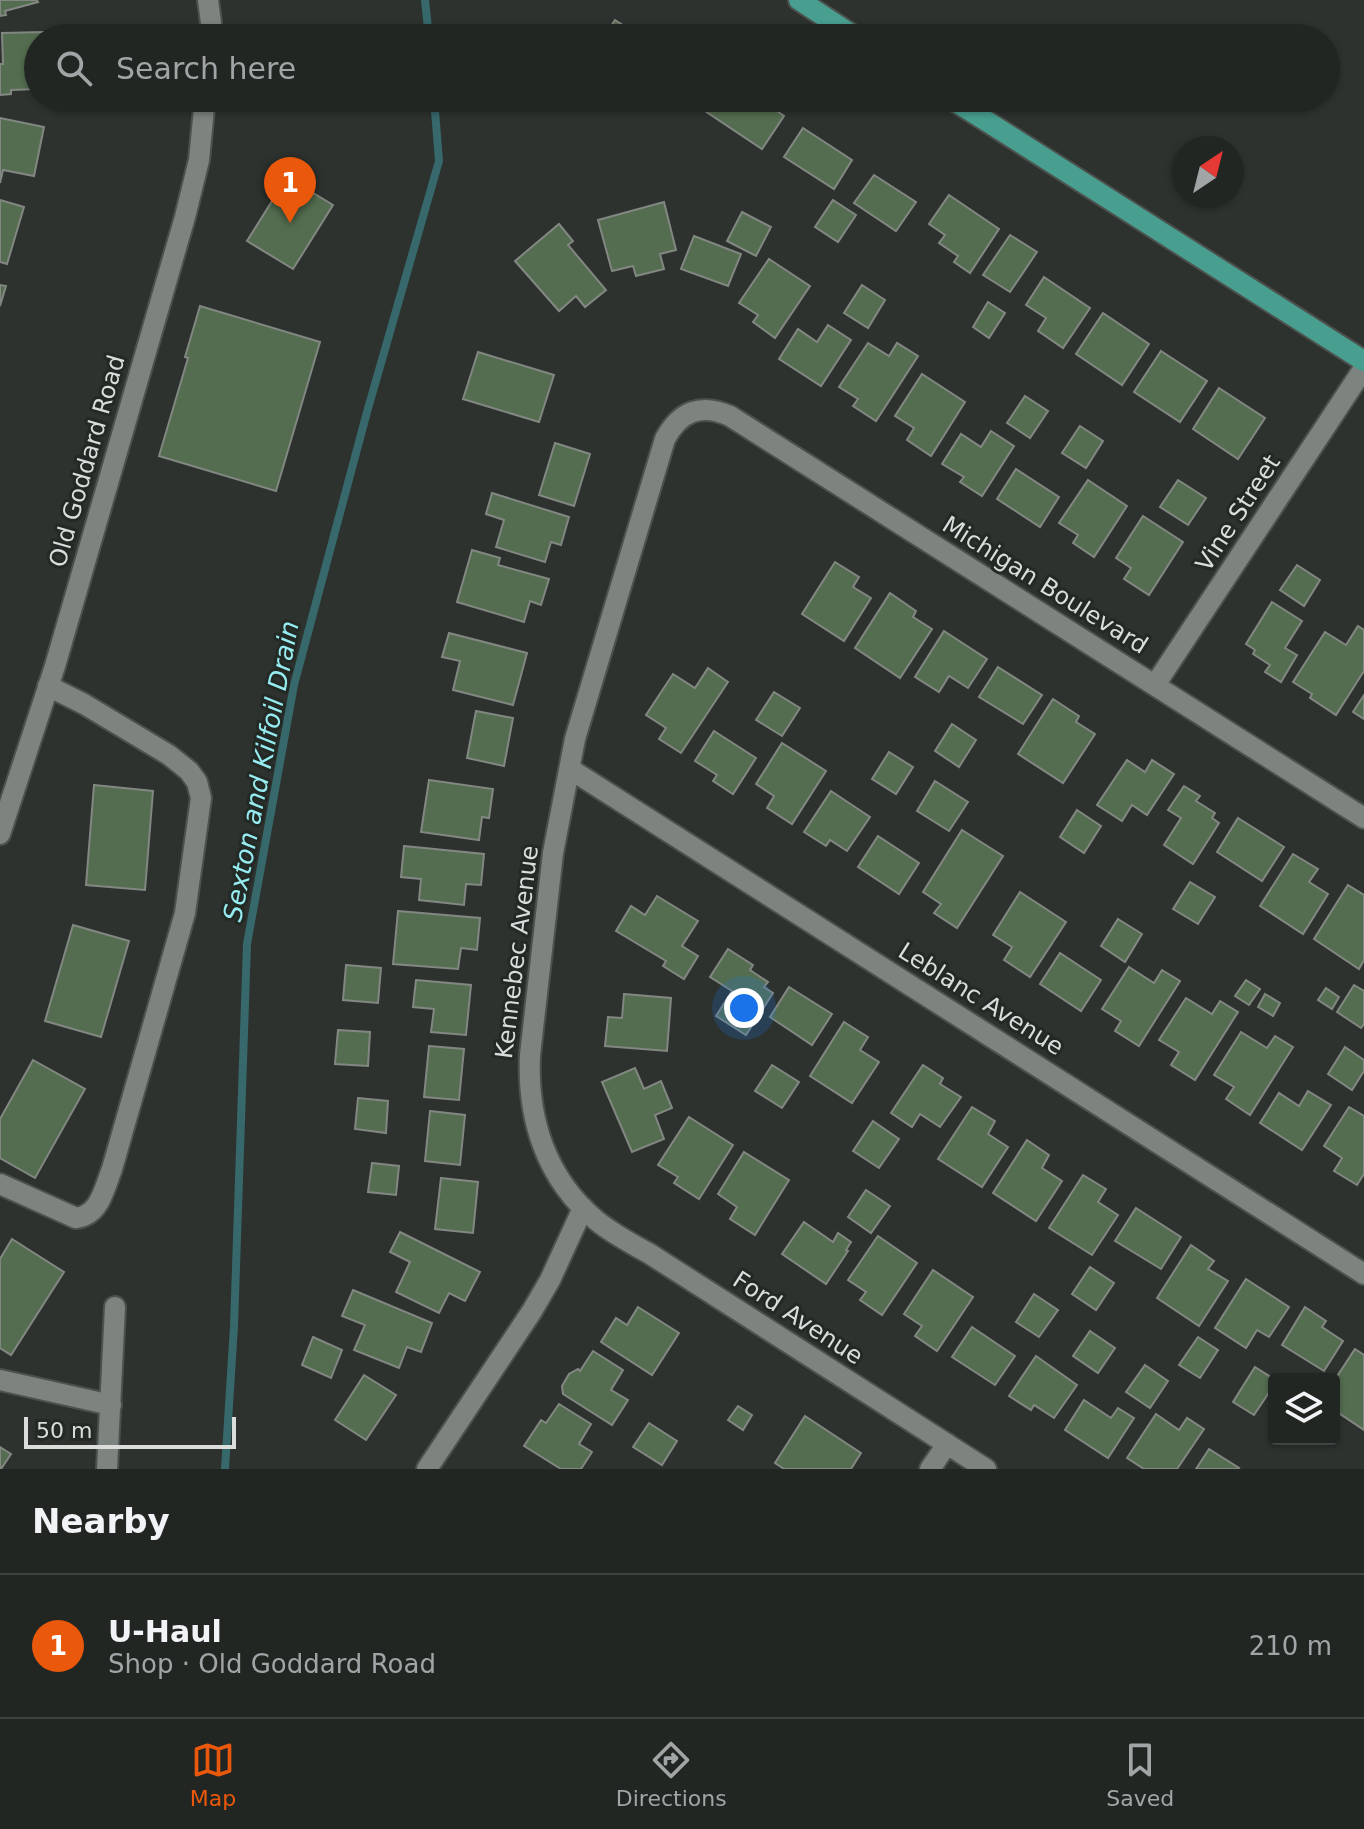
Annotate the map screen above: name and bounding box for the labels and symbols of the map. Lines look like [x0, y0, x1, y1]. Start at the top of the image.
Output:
north arrow [1172, 136, 1244, 208]
pin: 1 [264, 157, 316, 223]
street label: Old Goddard Road [43, 352, 131, 570]
street label: Vine Street [1190, 450, 1286, 576]
street label: Michigan Boulevard [937, 510, 1153, 660]
water label: Sexton and Kilfoil Drain [217, 618, 305, 924]
street label: Kennebec Avenue [490, 844, 544, 1060]
street label: Leblanc Avenue [893, 937, 1069, 1061]
your location [724, 988, 764, 1028]
street label: Ford Avenue [728, 1266, 868, 1370]
scale bar [24, 1413, 236, 1449]

